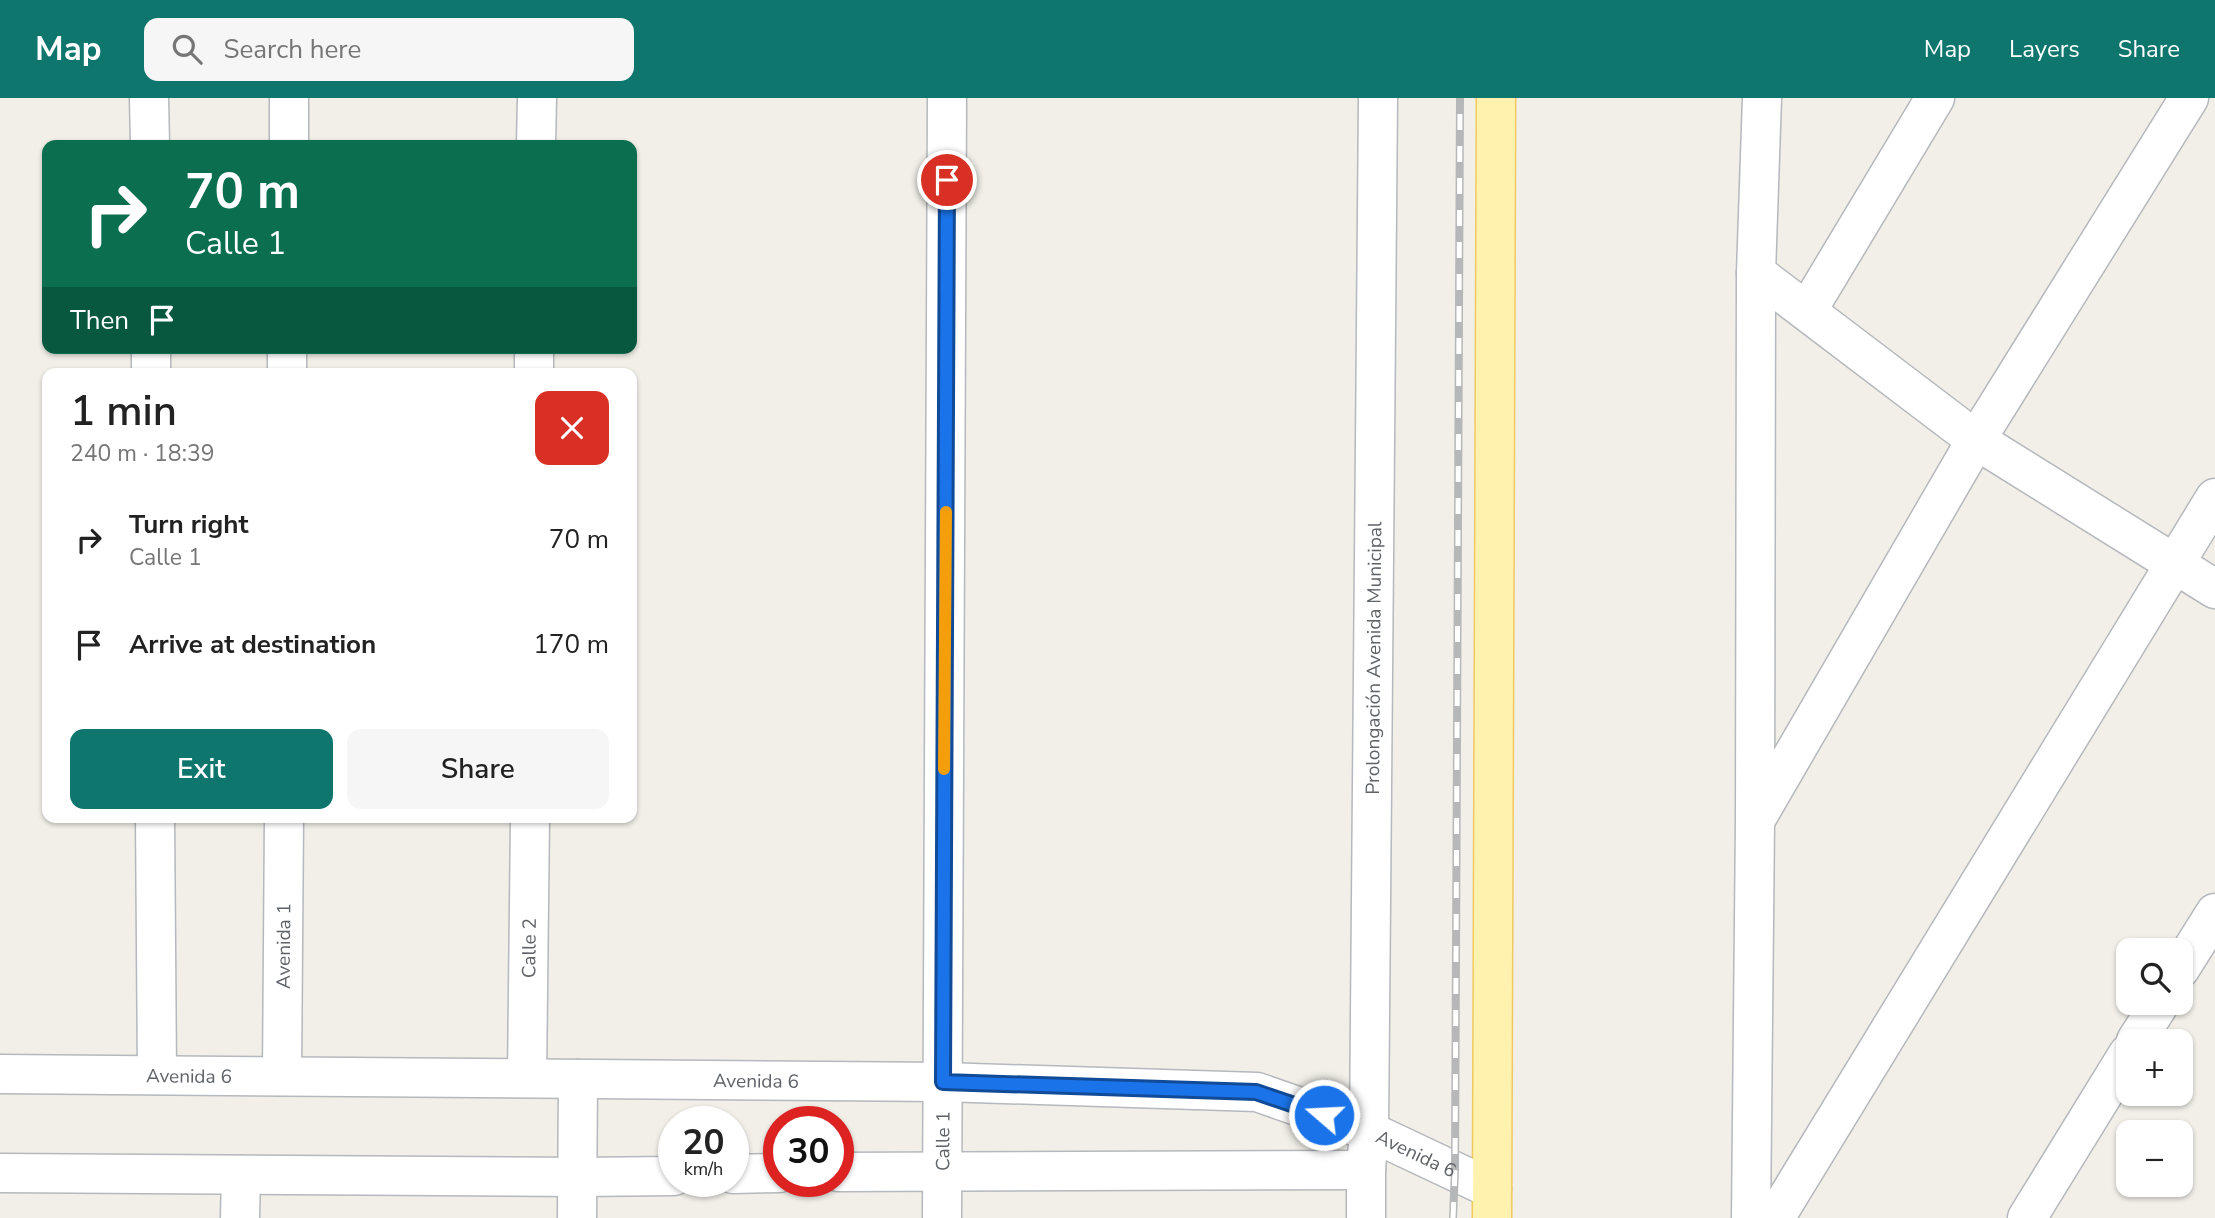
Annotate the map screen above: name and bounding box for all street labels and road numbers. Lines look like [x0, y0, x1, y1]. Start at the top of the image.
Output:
street label: Prolongación Avenida Municipal [1360, 521, 1388, 795]
street label: Avenida 1 [271, 903, 297, 989]
street label: Calle 2 [516, 918, 543, 978]
street label: Avenida 6 [146, 1063, 232, 1090]
street label: Avenida 6 [713, 1068, 799, 1095]
street label: Calle 1 [930, 1111, 956, 1171]
street label: Avenida 6 [1371, 1124, 1460, 1184]

